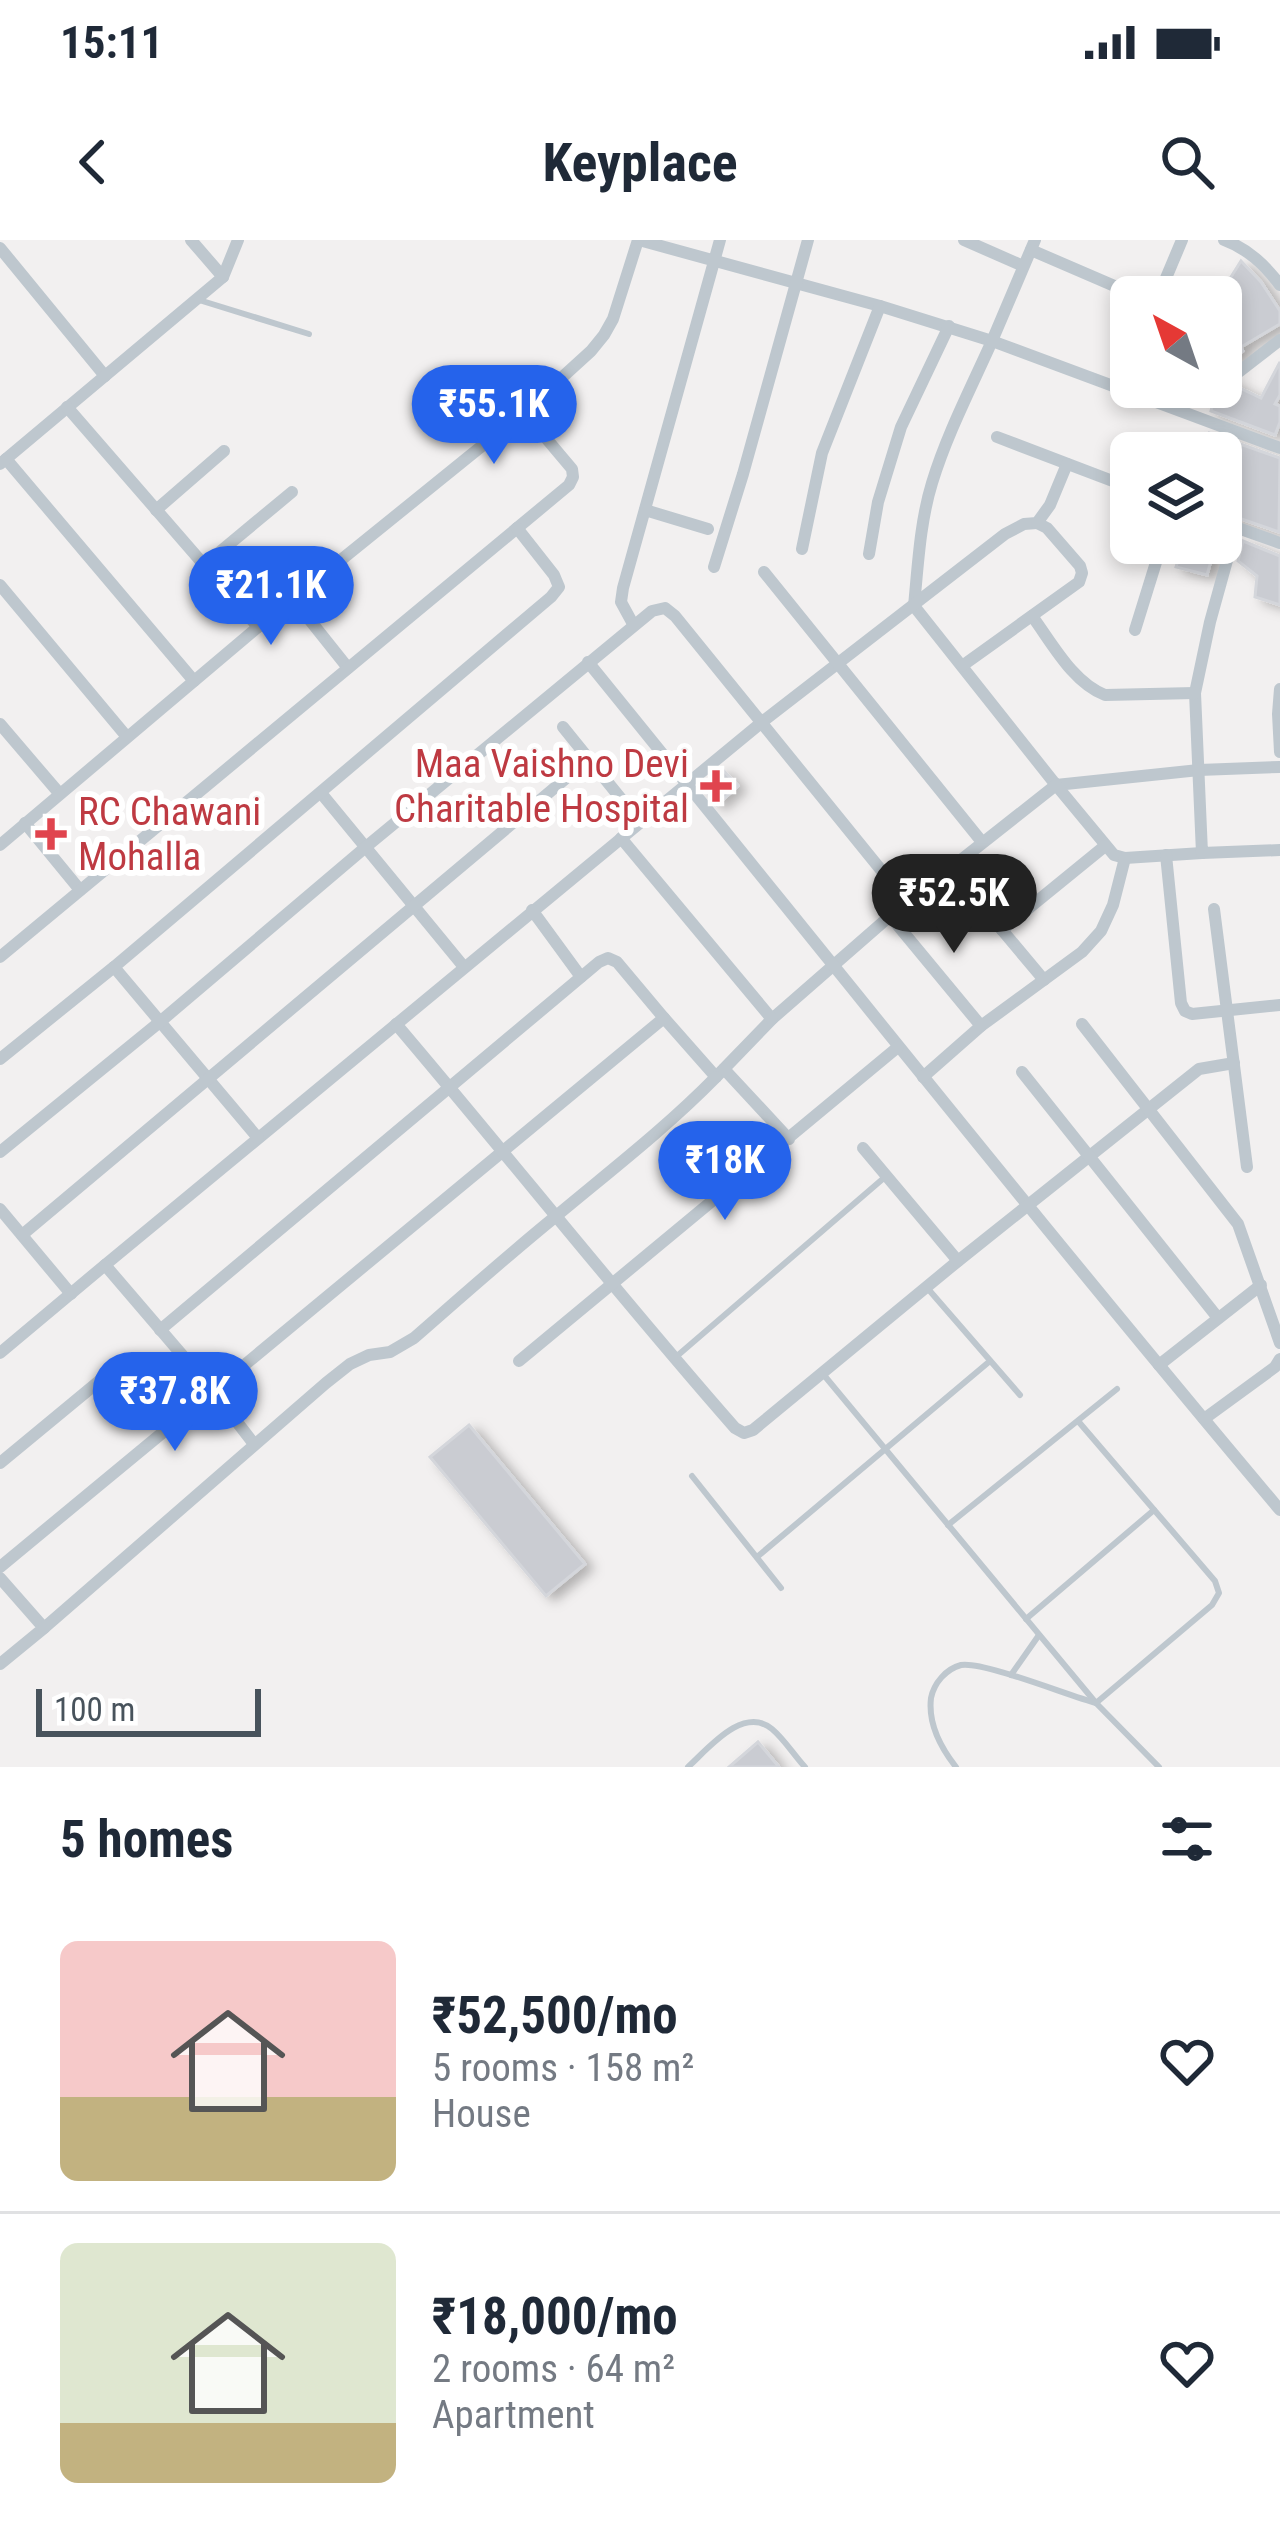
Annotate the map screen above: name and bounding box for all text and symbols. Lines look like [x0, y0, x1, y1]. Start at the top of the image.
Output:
text: 15:11 [60, 16, 163, 69]
icon: back [60, 129, 126, 195]
icon: search [1154, 129, 1220, 195]
text: Keyplace [542, 131, 738, 194]
north arrow [1110, 276, 1242, 408]
map controls [1110, 276, 1242, 564]
pin: ₹55.1K [396, 365, 592, 467]
text: ₹55.1K [439, 381, 549, 427]
button: layers [1110, 432, 1242, 564]
pin: ₹21.1K [173, 546, 369, 648]
text: ₹21.1K [216, 562, 326, 608]
place label: Maa Vaishno Devi Charitable Hospital [394, 741, 689, 832]
marker: Maa Vaishno Devi Charitable Hospital [700, 770, 732, 802]
place label: RC Chawani Mohalla [78, 789, 261, 880]
marker: RC Chawani Mohalla [35, 818, 67, 850]
pin: ₹52.5K [856, 854, 1052, 956]
text: ₹52.5K [899, 870, 1009, 916]
pin: ₹18K [654, 1121, 796, 1223]
text: ₹18K [685, 1137, 765, 1183]
pin: ₹37.8K [77, 1352, 273, 1454]
text: ₹37.8K [120, 1368, 230, 1414]
scale bar [36, 1683, 261, 1736]
text: 100 m [54, 1690, 135, 1729]
icon: filters [1154, 1806, 1220, 1872]
text: 5 homes [60, 1810, 233, 1869]
text: ₹52,500/mo [432, 1986, 678, 2045]
icon: home [156, 1989, 300, 2133]
icon: heart [1154, 2028, 1220, 2094]
text: 5 rooms · 158 m² [432, 2045, 694, 2091]
text: House [432, 2091, 531, 2137]
text: ₹18,000/mo [432, 2287, 678, 2346]
icon: home [156, 2291, 300, 2435]
icon: heart [1154, 2330, 1220, 2396]
text: 2 rooms · 64 m² [432, 2346, 675, 2392]
text: Apartment [432, 2392, 595, 2438]

